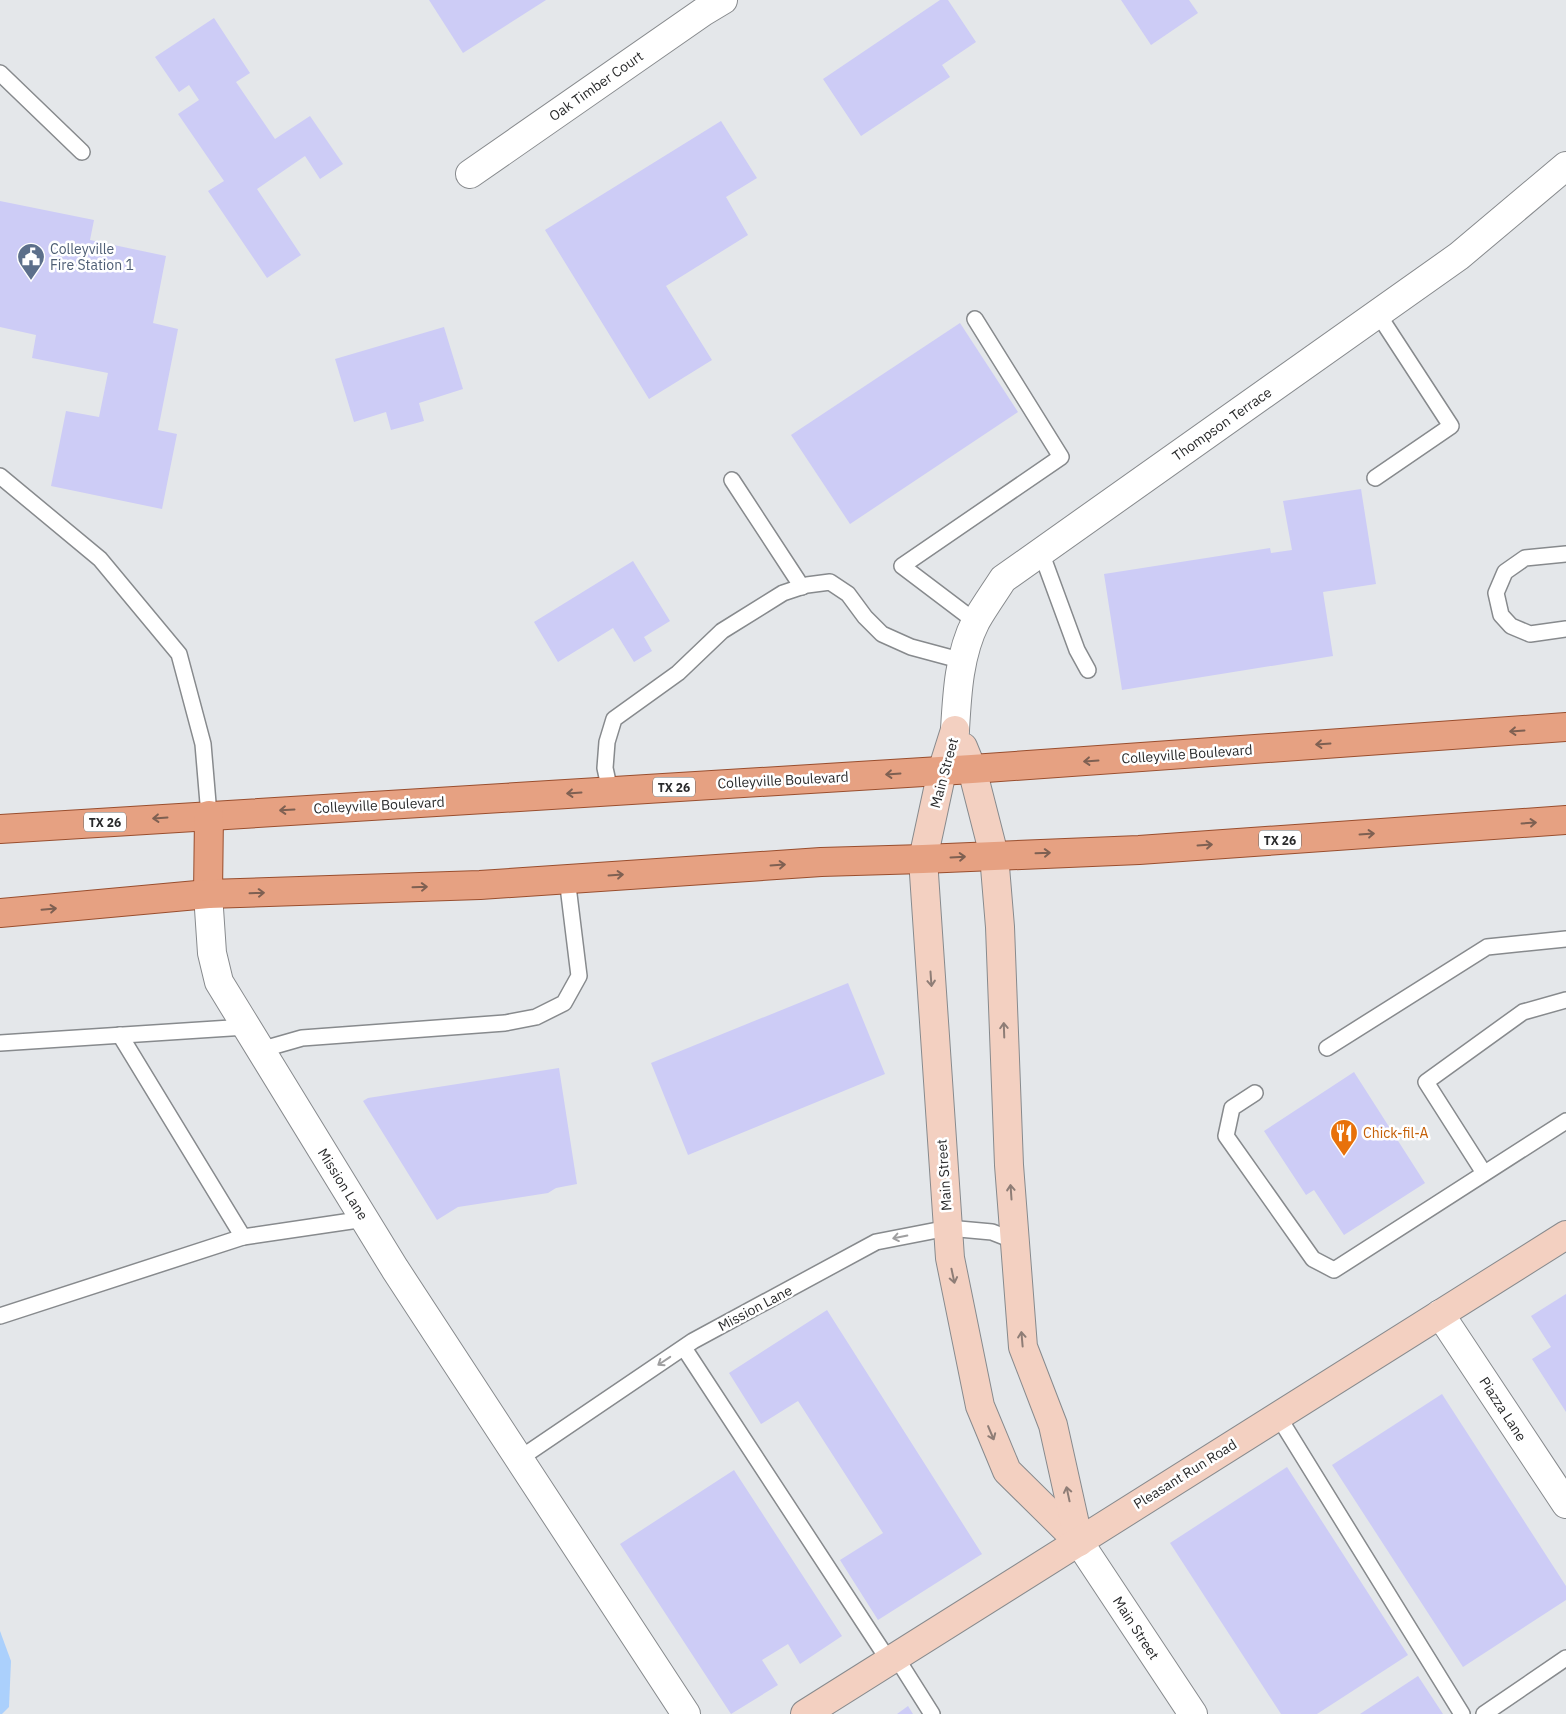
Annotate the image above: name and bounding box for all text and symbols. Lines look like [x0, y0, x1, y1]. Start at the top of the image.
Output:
street label: Oak Timber Court [546, 47, 647, 125]
place label: Colleyville Fire Station 1 [50, 240, 134, 274]
public building icon: Colleyville Fire Station 1 [16, 242, 46, 281]
street label: Thompson Terrace [1169, 383, 1275, 465]
one-way arrow [1510, 726, 1526, 735]
street label: Main Street [926, 736, 962, 810]
street label: Colleyville Boulevard [1121, 740, 1253, 768]
one-way arrow [1315, 740, 1331, 749]
one-way arrow [1083, 756, 1099, 765]
street label: Colleyville Boulevard [717, 768, 849, 792]
one-way arrow [886, 769, 902, 778]
road number: TX 26 [653, 778, 695, 796]
one-way arrow [566, 788, 582, 797]
street label: Colleyville Boulevard [313, 793, 445, 817]
one-way arrow [280, 806, 296, 815]
road number: TX 26 [84, 812, 126, 832]
one-way arrow [153, 814, 169, 823]
one-way arrow [1521, 818, 1537, 827]
road number: TX 26 [1259, 830, 1301, 850]
one-way arrow [1359, 830, 1375, 839]
one-way arrow [1197, 841, 1213, 850]
one-way arrow [1035, 849, 1051, 858]
one-way arrow [949, 853, 965, 862]
one-way arrow [770, 860, 786, 869]
one-way arrow [607, 871, 623, 880]
one-way arrow [411, 883, 427, 892]
one-way arrow [249, 888, 265, 897]
one-way arrow [40, 904, 56, 913]
one-way arrow [926, 971, 935, 987]
one-way arrow [999, 1022, 1009, 1038]
restaurant icon: Chick-fil-A [1329, 1118, 1359, 1157]
place label: Chick-fil-A [1363, 1124, 1428, 1142]
street label: Main Street [933, 1138, 955, 1212]
street label: Mission Lane [314, 1145, 372, 1223]
one-way arrow [1006, 1185, 1016, 1201]
one-way arrow [892, 1233, 908, 1242]
one-way arrow [949, 1268, 959, 1284]
street label: Mission Lane [715, 1281, 795, 1335]
one-way arrow [1018, 1331, 1027, 1347]
one-way arrow [657, 1356, 671, 1366]
street label: Piazza Lane [1475, 1373, 1531, 1445]
one-way arrow [988, 1426, 997, 1441]
street label: Pleasant Run Road [1130, 1435, 1240, 1513]
one-way arrow [1063, 1487, 1072, 1503]
street label: Main Street [1109, 1593, 1163, 1663]

